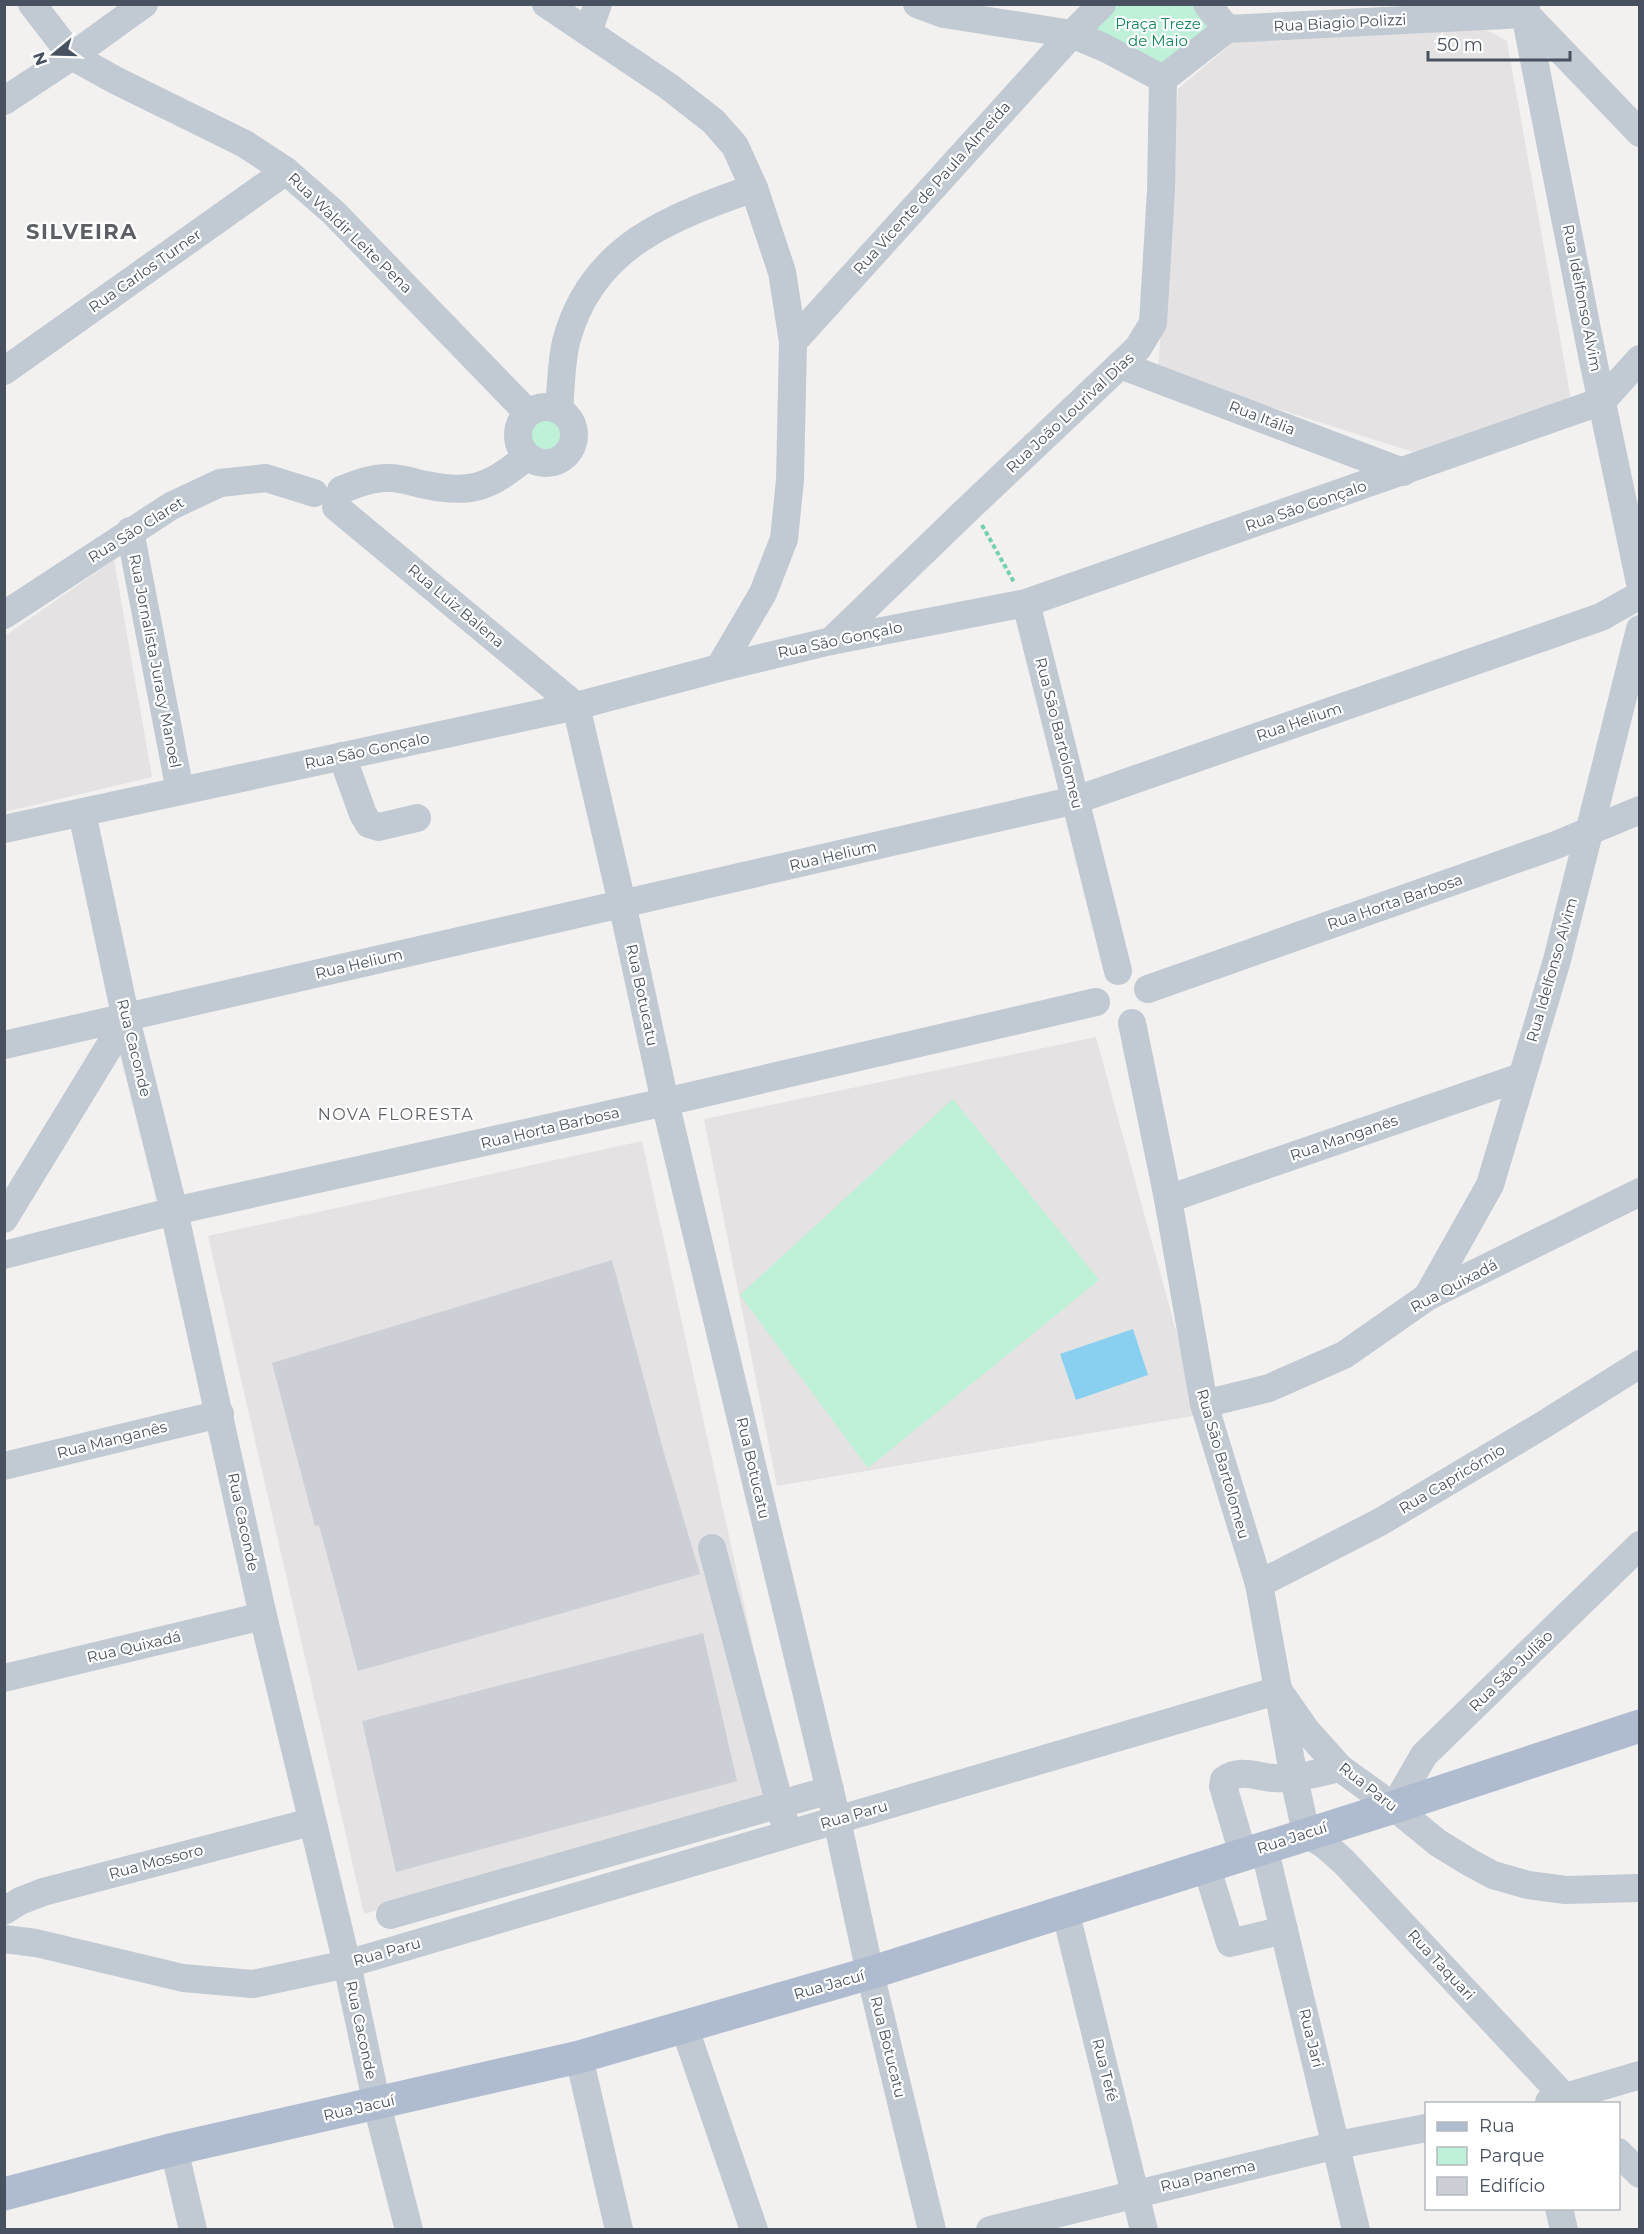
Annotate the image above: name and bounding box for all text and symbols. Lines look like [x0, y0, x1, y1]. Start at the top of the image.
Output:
street label: Rua Biagio Polizzi [1273, 10, 1407, 35]
park label: Praça Treze de Maio [1115, 14, 1201, 50]
north arrow [24, 24, 84, 84]
scale bar [1428, 24, 1570, 62]
text: 50 m [1437, 34, 1483, 56]
text: N [29, 50, 51, 68]
street label: Rua Vicente de Paula Almeida [849, 97, 1014, 278]
street label: Rua Waldir Leite Pena [284, 168, 417, 297]
district label: SILVEIRA [26, 219, 138, 244]
street label: Rua Idelfonso Alvim [1559, 223, 1606, 373]
street label: Rua Carlos Turner [85, 225, 205, 317]
street label: Rua João Lourival Dias [1002, 348, 1138, 477]
street label: Rua Itália [1226, 396, 1298, 439]
street label: Rua São Gonçalo [1243, 476, 1369, 535]
street label: Rua São Claret [84, 492, 187, 567]
street label: Rua Jornalista Juracy Manoel [125, 552, 186, 770]
street label: Rua Luiz Balena [404, 560, 509, 652]
street label: Rua São Gonçalo [776, 617, 904, 662]
street label: Rua São Bartolomeu [1031, 655, 1087, 810]
street label: Rua Helium [1254, 698, 1344, 745]
street label: Rua São Gonçalo [303, 728, 431, 773]
street label: Rua Helium [787, 836, 878, 875]
street label: Rua Horta Barbosa [1325, 869, 1465, 934]
street label: Rua Idelfonso Alvim [1522, 895, 1581, 1044]
street label: Rua Botucatu [622, 942, 663, 1048]
street label: Rua Helium [313, 944, 404, 983]
street label: Rua Caconde [113, 997, 156, 1099]
street label: Rua Horta Barbosa [479, 1102, 621, 1153]
district label: NOVA FLORESTA [318, 1105, 474, 1124]
street label: Rua Manganês [1287, 1110, 1400, 1165]
street label: Rua Quixadá [1407, 1255, 1501, 1317]
street label: Rua São Bartolomeu [1193, 1387, 1254, 1541]
street label: Rua Botucatu [733, 1415, 774, 1521]
street label: Rua Manganês [55, 1417, 169, 1462]
street label: Rua Capricórnio [1395, 1439, 1508, 1518]
street label: Rua Caconde [224, 1471, 263, 1573]
street label: Rua Quixadá [85, 1626, 183, 1667]
street label: Rua São Julião [1465, 1626, 1556, 1715]
street label: Rua Paru [1335, 1758, 1401, 1815]
street label: Rua Paru [818, 1796, 890, 1833]
street label: Rua Jacuí [1254, 1817, 1330, 1858]
street label: Rua Mossoro [107, 1840, 205, 1883]
street label: Rua Taquari [1404, 1925, 1479, 2004]
street label: Rua Paru [351, 1933, 423, 1970]
street label: Rua Jacuí [791, 1965, 867, 2004]
street label: Rua Caconde [342, 1979, 381, 2081]
street label: Rua Botucatu [867, 1994, 910, 2100]
street label: Rua Jari [1295, 2006, 1328, 2069]
street label: Rua Tefé [1088, 2036, 1123, 2103]
street label: Rua Jacuí [321, 2090, 397, 2125]
legend [1425, 2102, 1620, 2210]
text: Rua [1479, 2115, 1515, 2137]
text: Parque [1479, 2145, 1545, 2167]
street label: Rua Panema [1158, 2155, 1257, 2196]
text: Edifício [1479, 2175, 1545, 2197]

